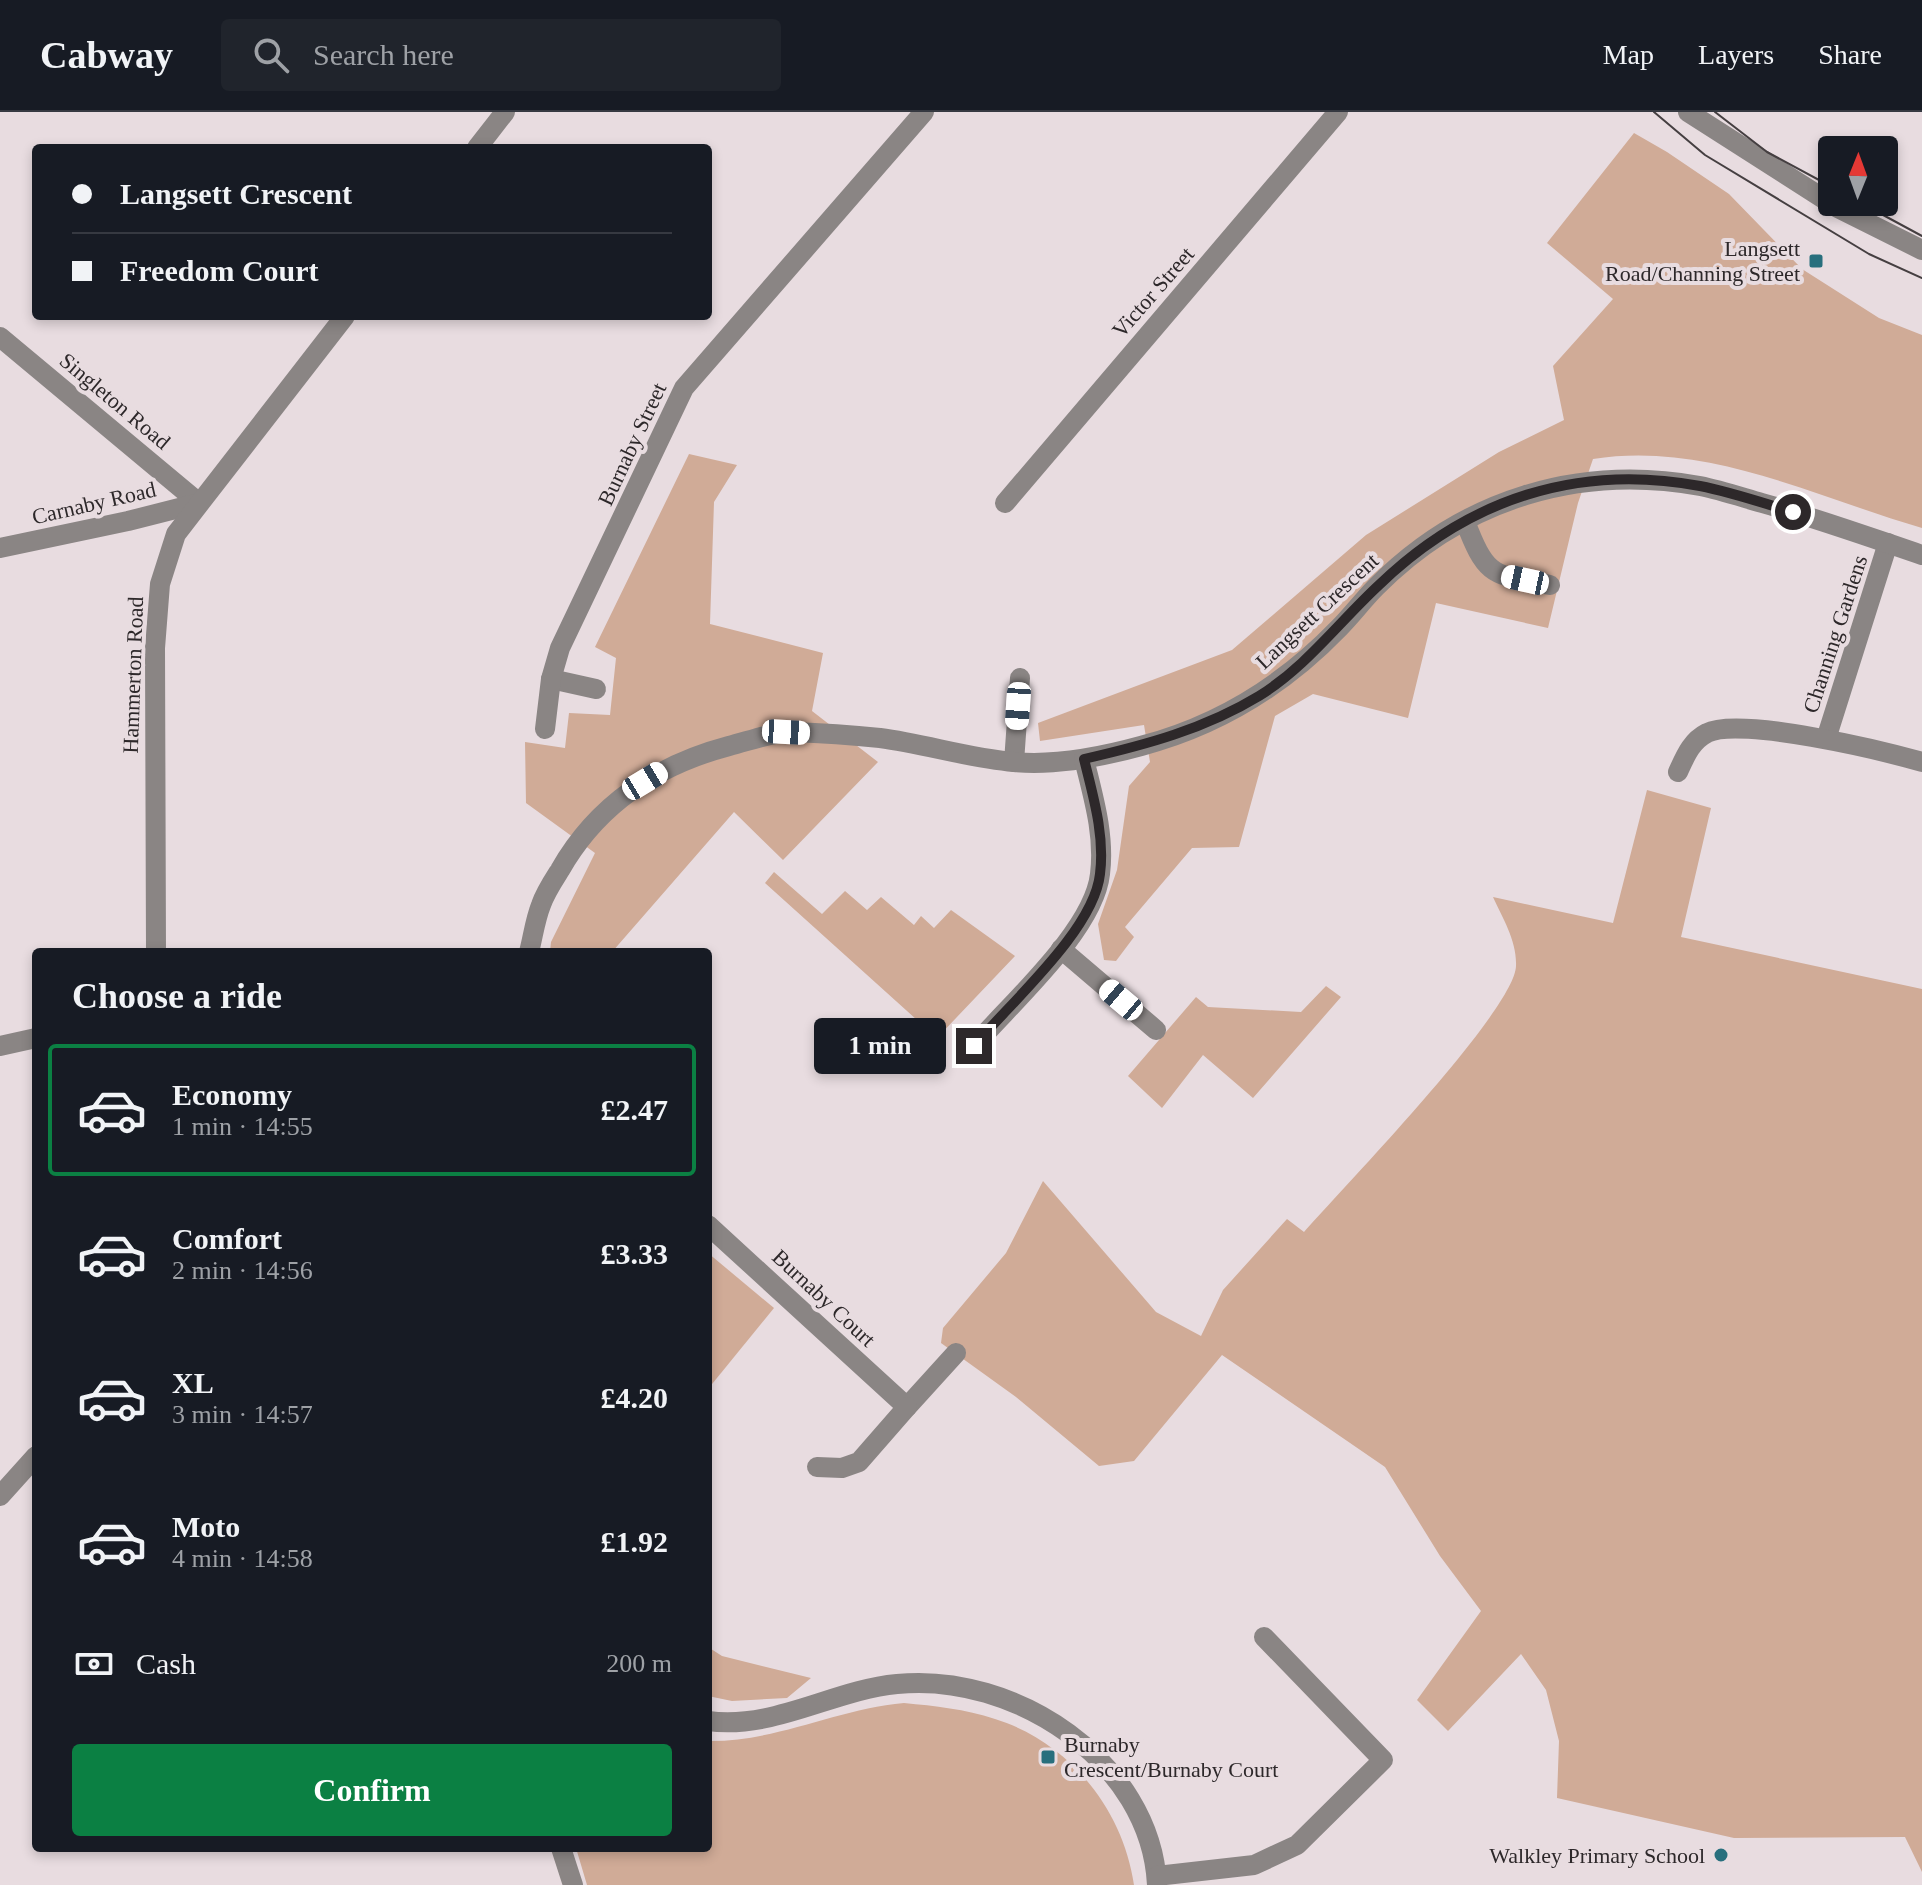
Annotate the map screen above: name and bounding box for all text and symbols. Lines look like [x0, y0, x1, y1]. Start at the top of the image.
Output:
search box [221, 19, 781, 91]
icon: search [249, 33, 293, 77]
text: Cabway [40, 34, 173, 76]
text: Search here [313, 38, 454, 71]
text: Map [1603, 39, 1654, 70]
text: Layers [1698, 39, 1774, 70]
text: Share [1818, 39, 1882, 70]
north arrow [1818, 136, 1898, 216]
map controls [1818, 136, 1898, 216]
text: Langsett Crescent [120, 177, 352, 210]
place label: Langsett Road/Channing Street [1605, 236, 1800, 286]
street label: Victor Street [1107, 242, 1199, 342]
marker: Langsett Road/Channing Street [1807, 252, 1825, 270]
text: Freedom Court [120, 254, 319, 287]
street label: Singleton Road [55, 348, 175, 454]
street label: Burnaby Street [593, 379, 671, 509]
street label: Carnaby Road [30, 477, 158, 529]
route start [1775, 494, 1811, 530]
street label: Langsett Crescent [1251, 548, 1383, 674]
street label: Channing Gardens [1798, 552, 1872, 716]
car [1499, 563, 1551, 597]
street label: Hammerton Road [118, 596, 148, 754]
car [1004, 681, 1032, 731]
car [761, 719, 811, 745]
car [618, 758, 672, 804]
car [1095, 975, 1147, 1025]
text: Choose a ride [72, 976, 282, 1016]
callout: 1 min [814, 1018, 946, 1074]
route end [956, 1028, 992, 1064]
text: 1 min [849, 1031, 911, 1060]
icon: car [76, 1074, 148, 1146]
text: Economy [172, 1078, 292, 1111]
text: £2.47 [601, 1093, 668, 1126]
text: 1 min · 14:55 [172, 1112, 313, 1141]
icon: car [76, 1218, 148, 1290]
text: Comfort [172, 1222, 282, 1255]
text: £3.33 [601, 1237, 668, 1270]
street label: Burnaby Court [767, 1244, 881, 1352]
text: 2 min · 14:56 [172, 1256, 313, 1285]
icon: car [76, 1362, 148, 1434]
text: XL [172, 1366, 214, 1399]
text: £4.20 [601, 1381, 668, 1414]
text: 3 min · 14:57 [172, 1400, 313, 1429]
icon: car [76, 1506, 148, 1578]
text: Moto [172, 1510, 240, 1543]
text: £1.92 [601, 1525, 668, 1558]
text: 4 min · 14:58 [172, 1544, 313, 1573]
icon: cash [72, 1642, 116, 1686]
text: Cash [136, 1647, 196, 1680]
text: 200 m [606, 1649, 672, 1678]
place label: Burnaby Crescent/Burnaby Court [1064, 1732, 1278, 1782]
button: Confirm [72, 1744, 672, 1836]
marker: Burnaby Crescent/Burnaby Court [1039, 1748, 1057, 1766]
place label: Walkley Primary School [1489, 1843, 1705, 1868]
marker: Walkley Primary School [1712, 1846, 1730, 1864]

